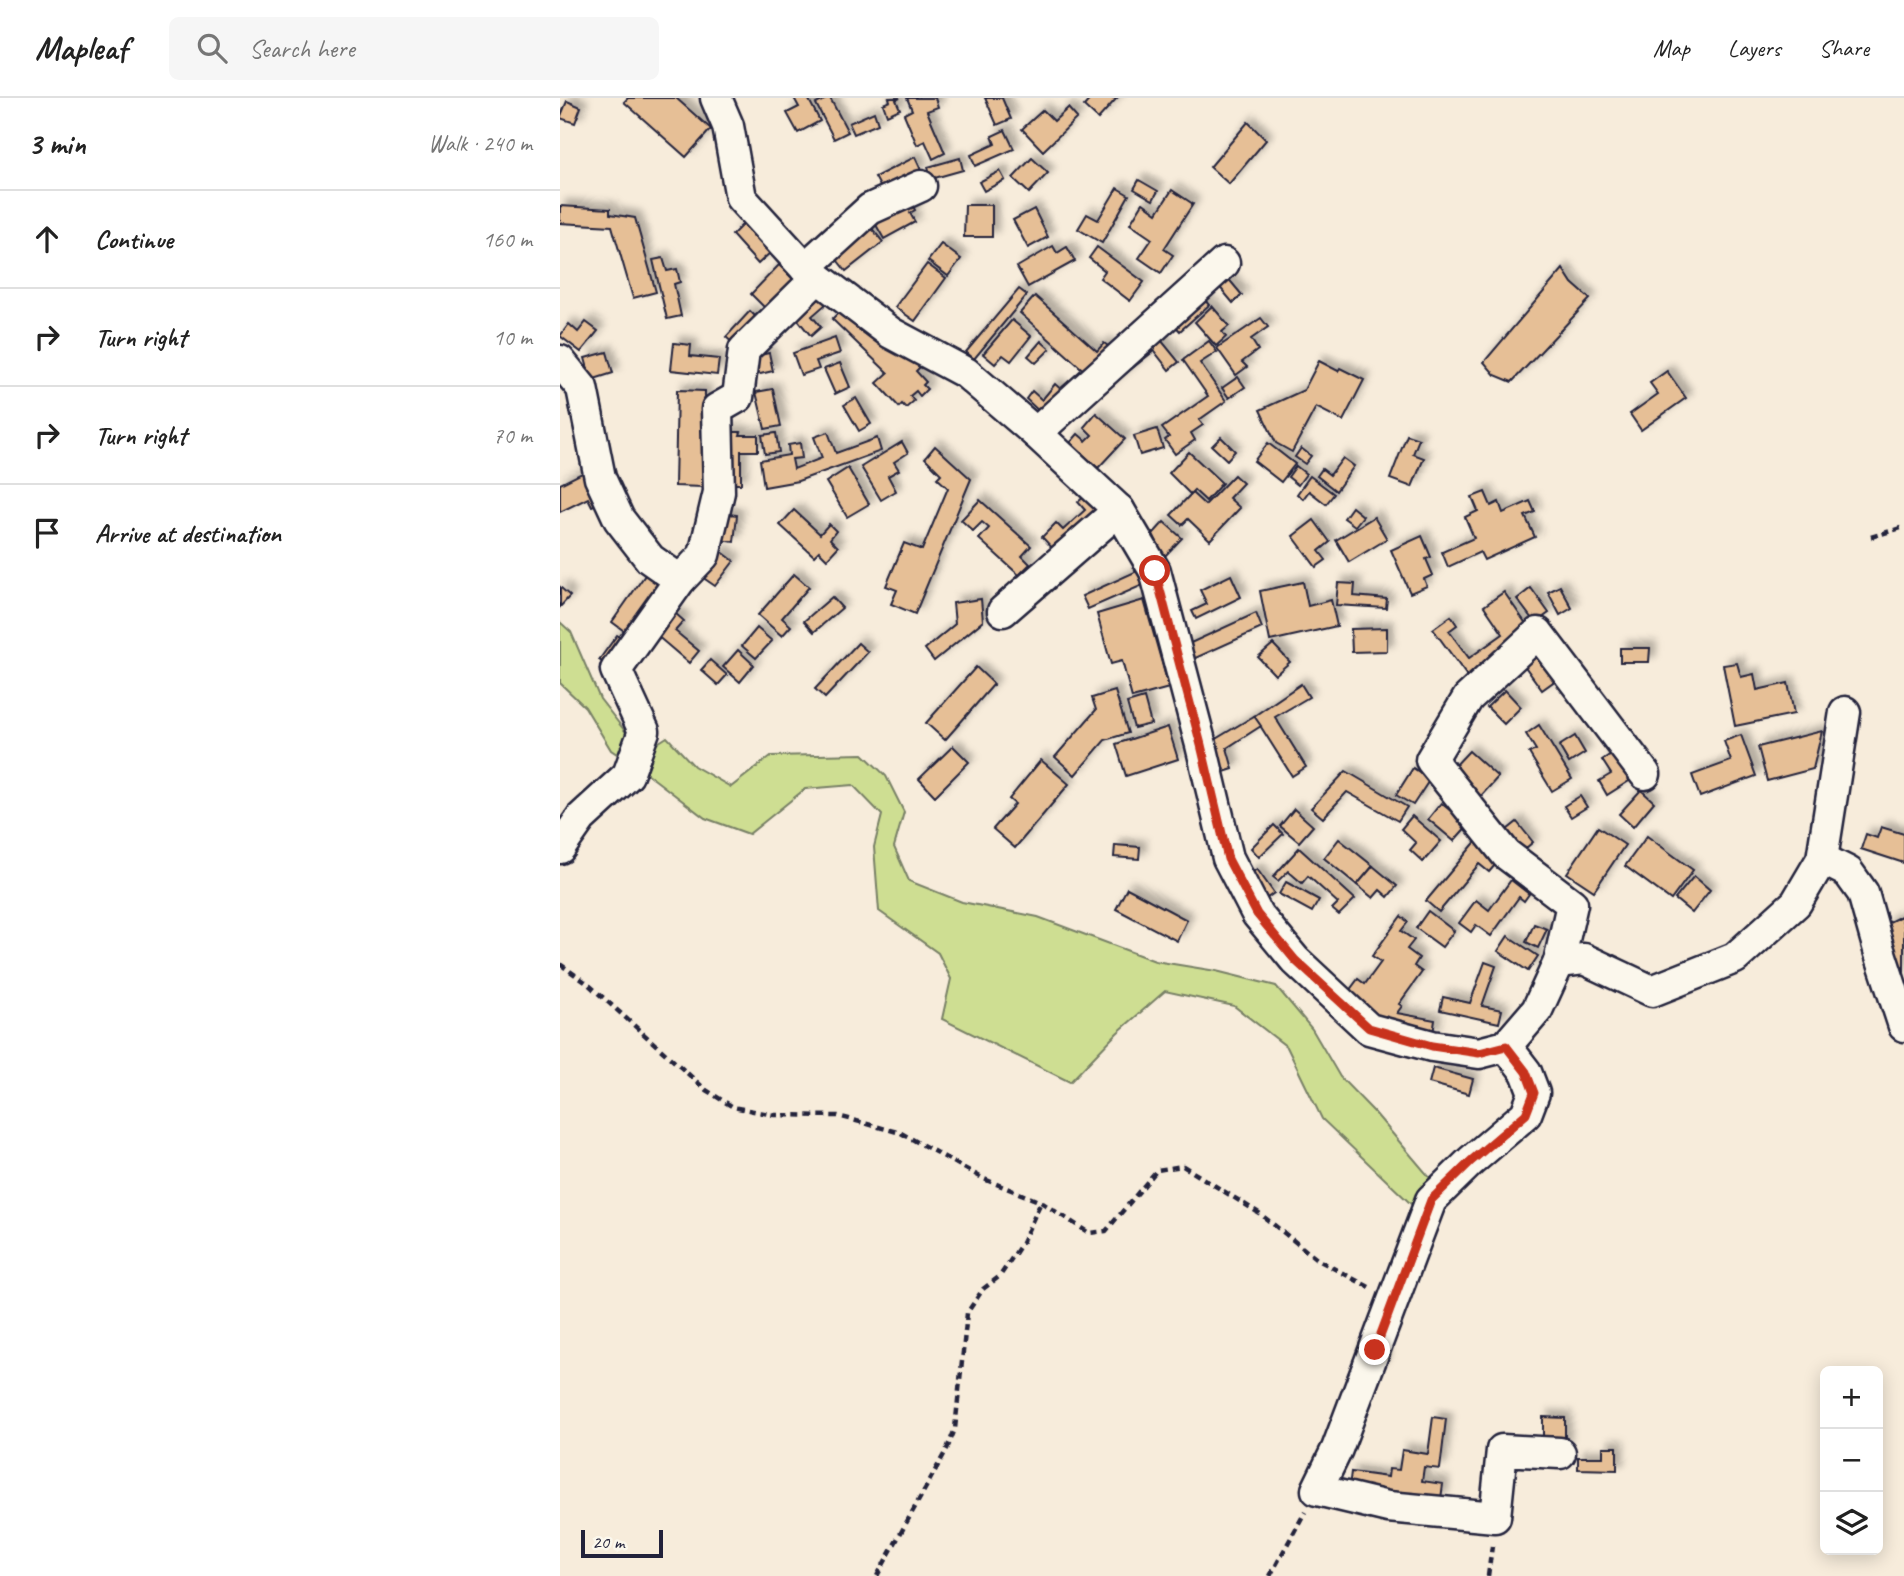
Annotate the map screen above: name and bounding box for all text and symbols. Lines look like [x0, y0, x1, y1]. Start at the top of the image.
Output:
search box [169, 17, 659, 80]
text: Mapleaf [35, 27, 127, 69]
icon: search [193, 29, 231, 67]
text: Search here [249, 32, 355, 65]
text: Map [1653, 33, 1690, 63]
text: Layers [1728, 33, 1781, 63]
text: Share [1819, 33, 1869, 63]
text: 3 min [28, 125, 85, 163]
text: Walk · 240 m [428, 129, 532, 158]
icon: ahead [28, 220, 66, 258]
text: Continue [95, 223, 173, 256]
text: 160 m [483, 225, 532, 254]
icon: right [28, 318, 66, 356]
text: Turn right [95, 321, 186, 354]
text: 10 m [493, 323, 532, 352]
icon: right [28, 416, 66, 454]
text: Turn right [95, 419, 186, 452]
text: 70 m [493, 421, 532, 450]
icon: arrive [28, 514, 66, 552]
text: Arrive at destination [95, 517, 281, 550]
route start [1139, 555, 1170, 586]
route end [1359, 1334, 1390, 1365]
map controls [1820, 1366, 1883, 1555]
button: + [1820, 1366, 1883, 1429]
button: − [1820, 1429, 1883, 1492]
button: layers [1820, 1492, 1883, 1555]
scale bar [581, 1527, 663, 1559]
text: 20 m [592, 1530, 624, 1554]

